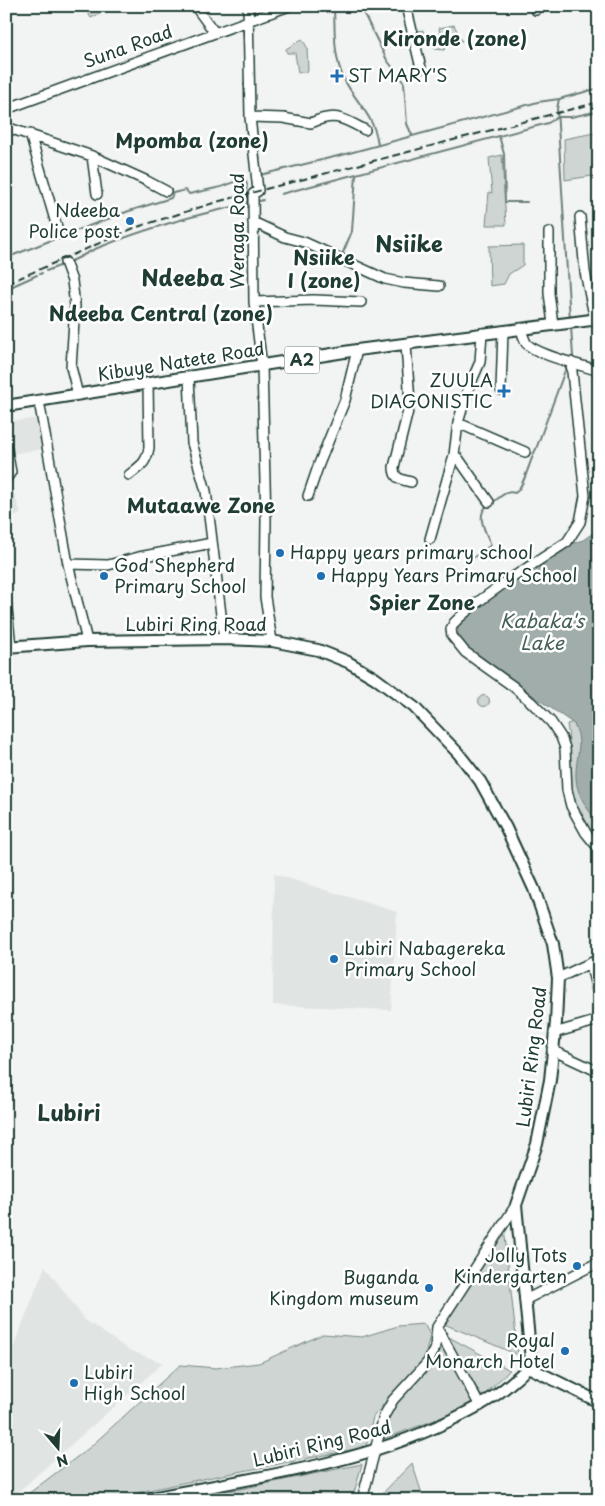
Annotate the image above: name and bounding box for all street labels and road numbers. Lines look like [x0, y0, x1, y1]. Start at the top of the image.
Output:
street label: Suna Road [79, 17, 176, 74]
street label: Weraga Road [223, 173, 250, 289]
street label: Kibuye Natete Road [95, 334, 266, 387]
road number: A2 [284, 346, 320, 374]
street label: Lubiri Ring Road [125, 610, 267, 637]
street label: Lubiri Ring Road [508, 985, 553, 1129]
street label: Lubiri Ring Road [250, 1412, 394, 1473]

